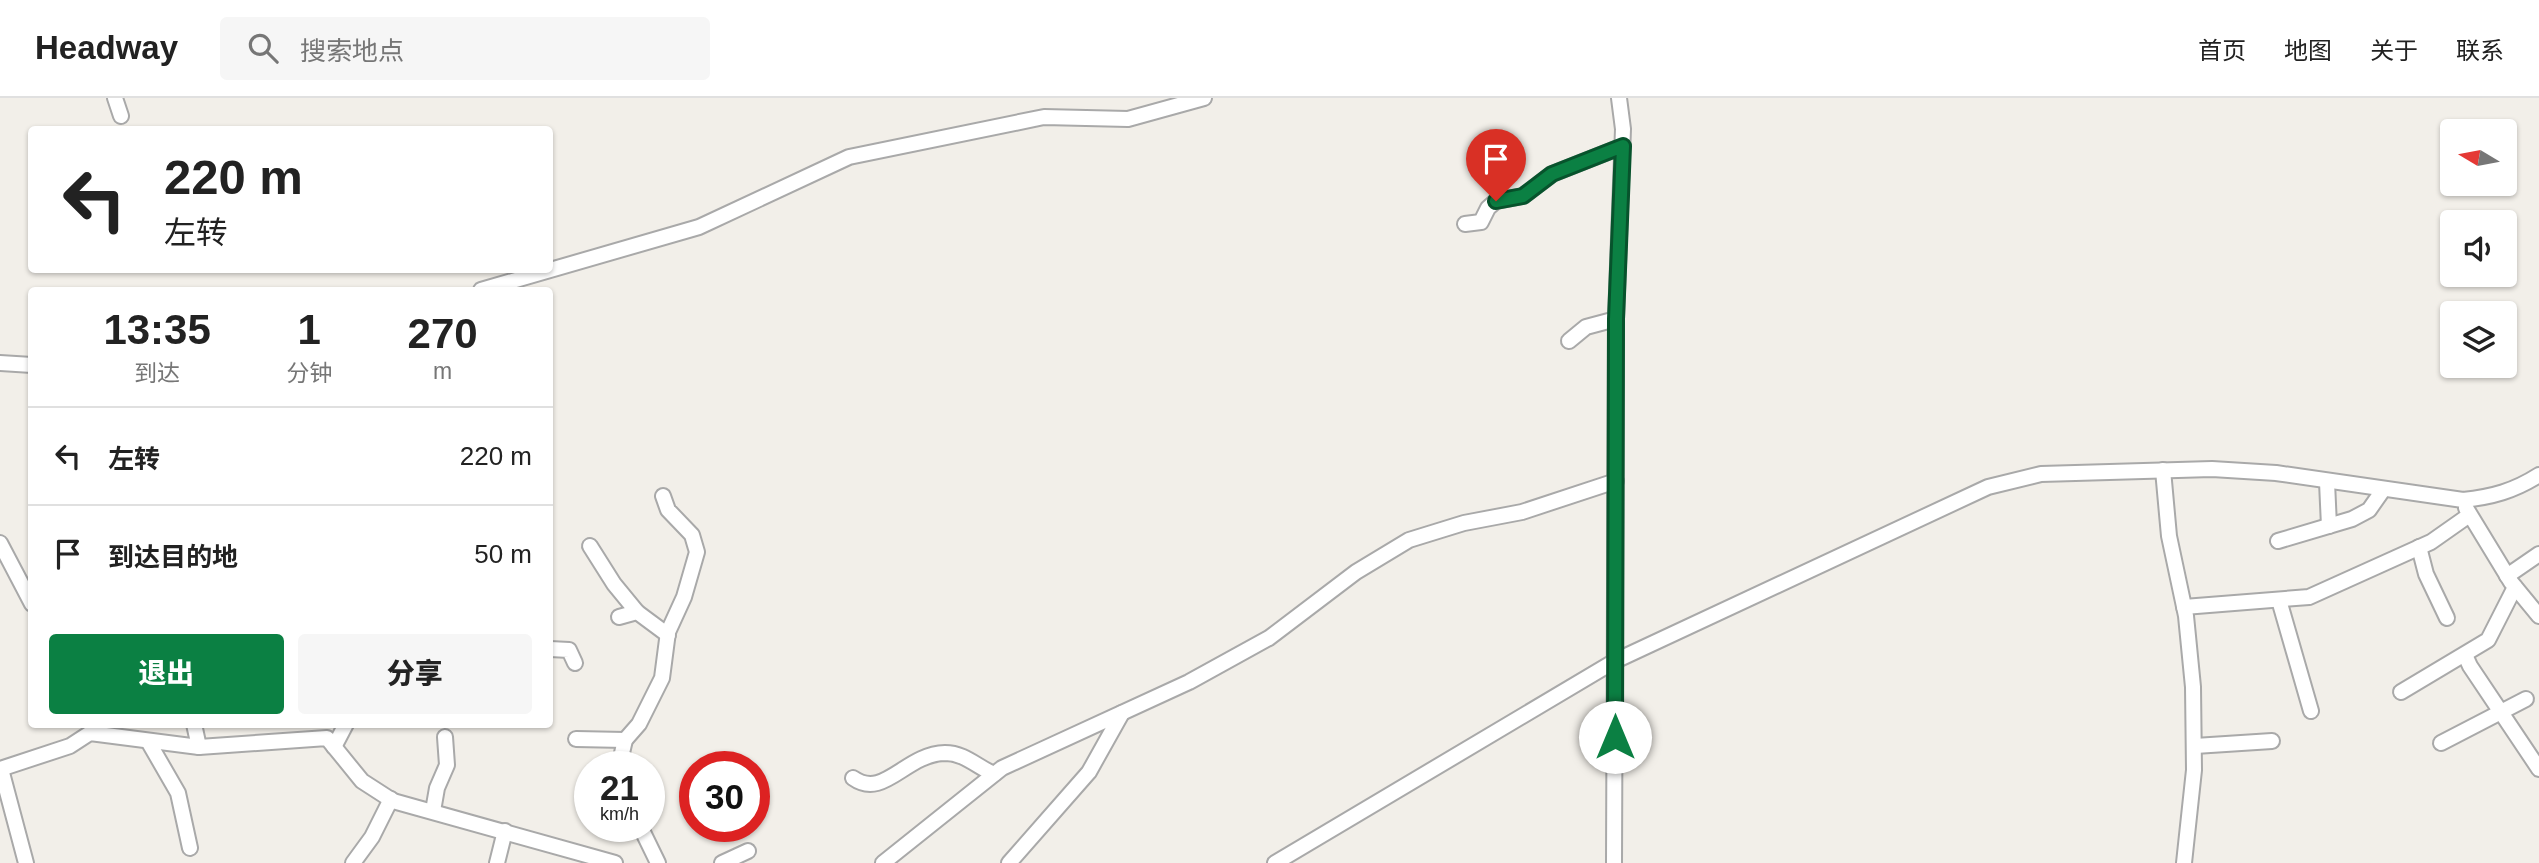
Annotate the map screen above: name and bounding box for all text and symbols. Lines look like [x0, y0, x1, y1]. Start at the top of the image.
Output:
search box [220, 17, 710, 80]
text: Headway [35, 29, 178, 66]
icon: search [244, 29, 282, 67]
text: 搜索地点 [300, 36, 404, 66]
text: 首页 [2198, 37, 2246, 64]
text: 地图 [2284, 37, 2332, 64]
text: 关于 [2370, 37, 2418, 64]
text: 联系 [2456, 37, 2504, 64]
north arrow [2440, 119, 2516, 196]
map controls [2440, 119, 2517, 378]
pin [1466, 129, 1526, 201]
icon: arrive [1477, 140, 1515, 178]
text: 220 m [164, 150, 303, 204]
icon: left [49, 154, 140, 245]
button: sound [2440, 210, 2517, 287]
text: 左转 [164, 215, 228, 251]
button: layers [2440, 301, 2517, 378]
text: 13:35 [103, 306, 211, 353]
text: 1 [297, 306, 321, 353]
text: 270 [408, 310, 478, 357]
text: m [433, 358, 452, 384]
text: 到达 [134, 360, 180, 386]
text: 分钟 [286, 360, 332, 386]
icon: left [49, 437, 87, 475]
text: 220 m [460, 441, 532, 471]
text: 左转 [108, 444, 160, 474]
icon: arrive [49, 535, 87, 573]
text: 50 m [474, 539, 532, 569]
text: 到达目的地 [108, 542, 238, 572]
button: 退出 [49, 634, 284, 714]
button: 分享 [298, 634, 532, 714]
position arrow [1578, 700, 1652, 774]
speed limit sign: 30 [679, 751, 770, 842]
text: 21 [600, 768, 639, 807]
text: km/h [600, 804, 639, 824]

